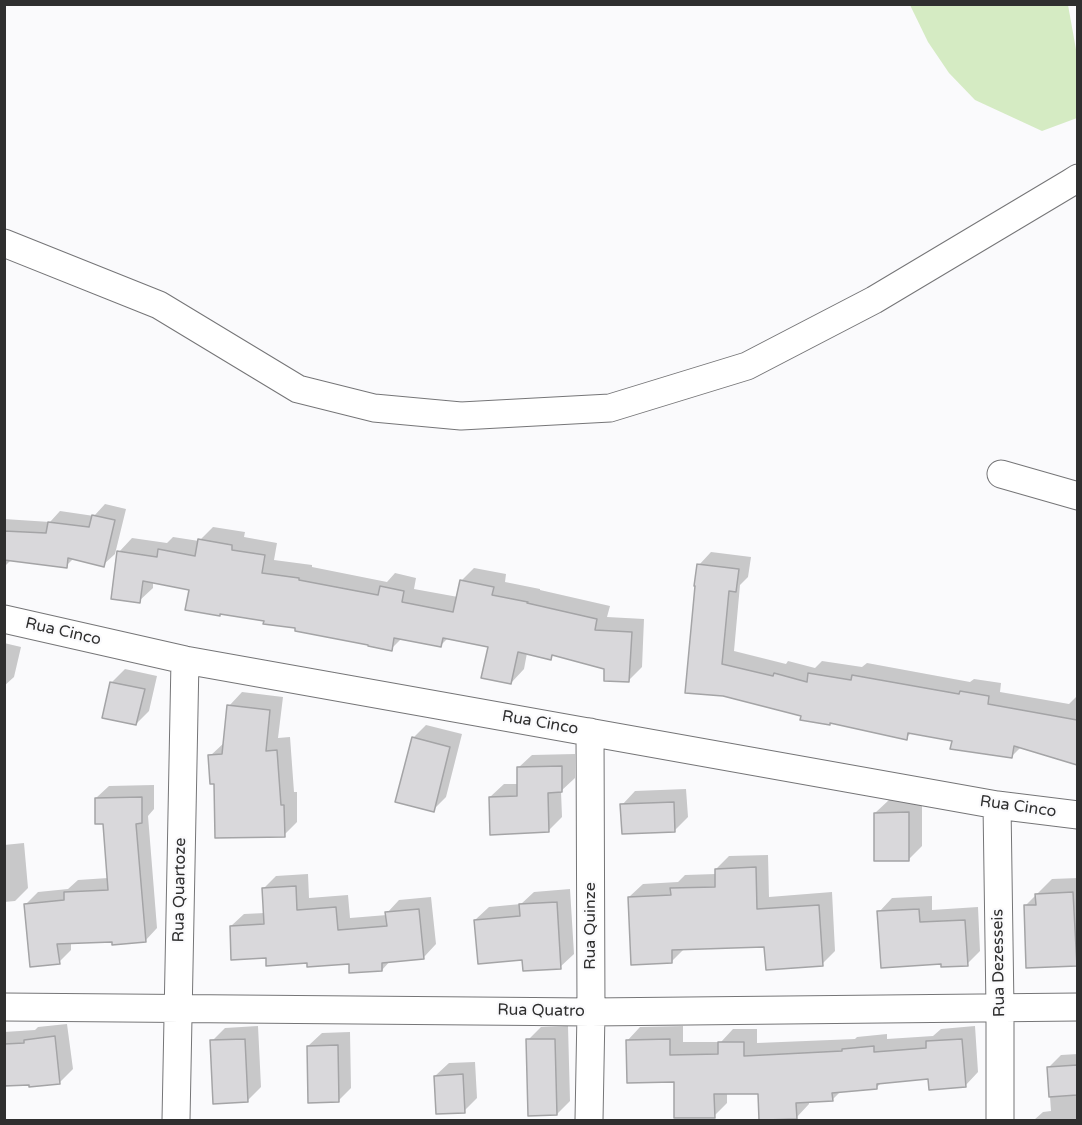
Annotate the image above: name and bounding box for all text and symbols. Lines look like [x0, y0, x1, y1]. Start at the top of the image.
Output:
street label: Rua Cinco [23, 614, 103, 650]
street label: Rua Cinco [500, 707, 580, 739]
street label: Rua Cinco [978, 792, 1058, 822]
street label: Rua Quartoze [169, 837, 191, 943]
street label: Rua Quinze [581, 882, 601, 970]
street label: Rua Dezesseis [988, 909, 1010, 1017]
street label: Rua Quatro [497, 1001, 585, 1021]

